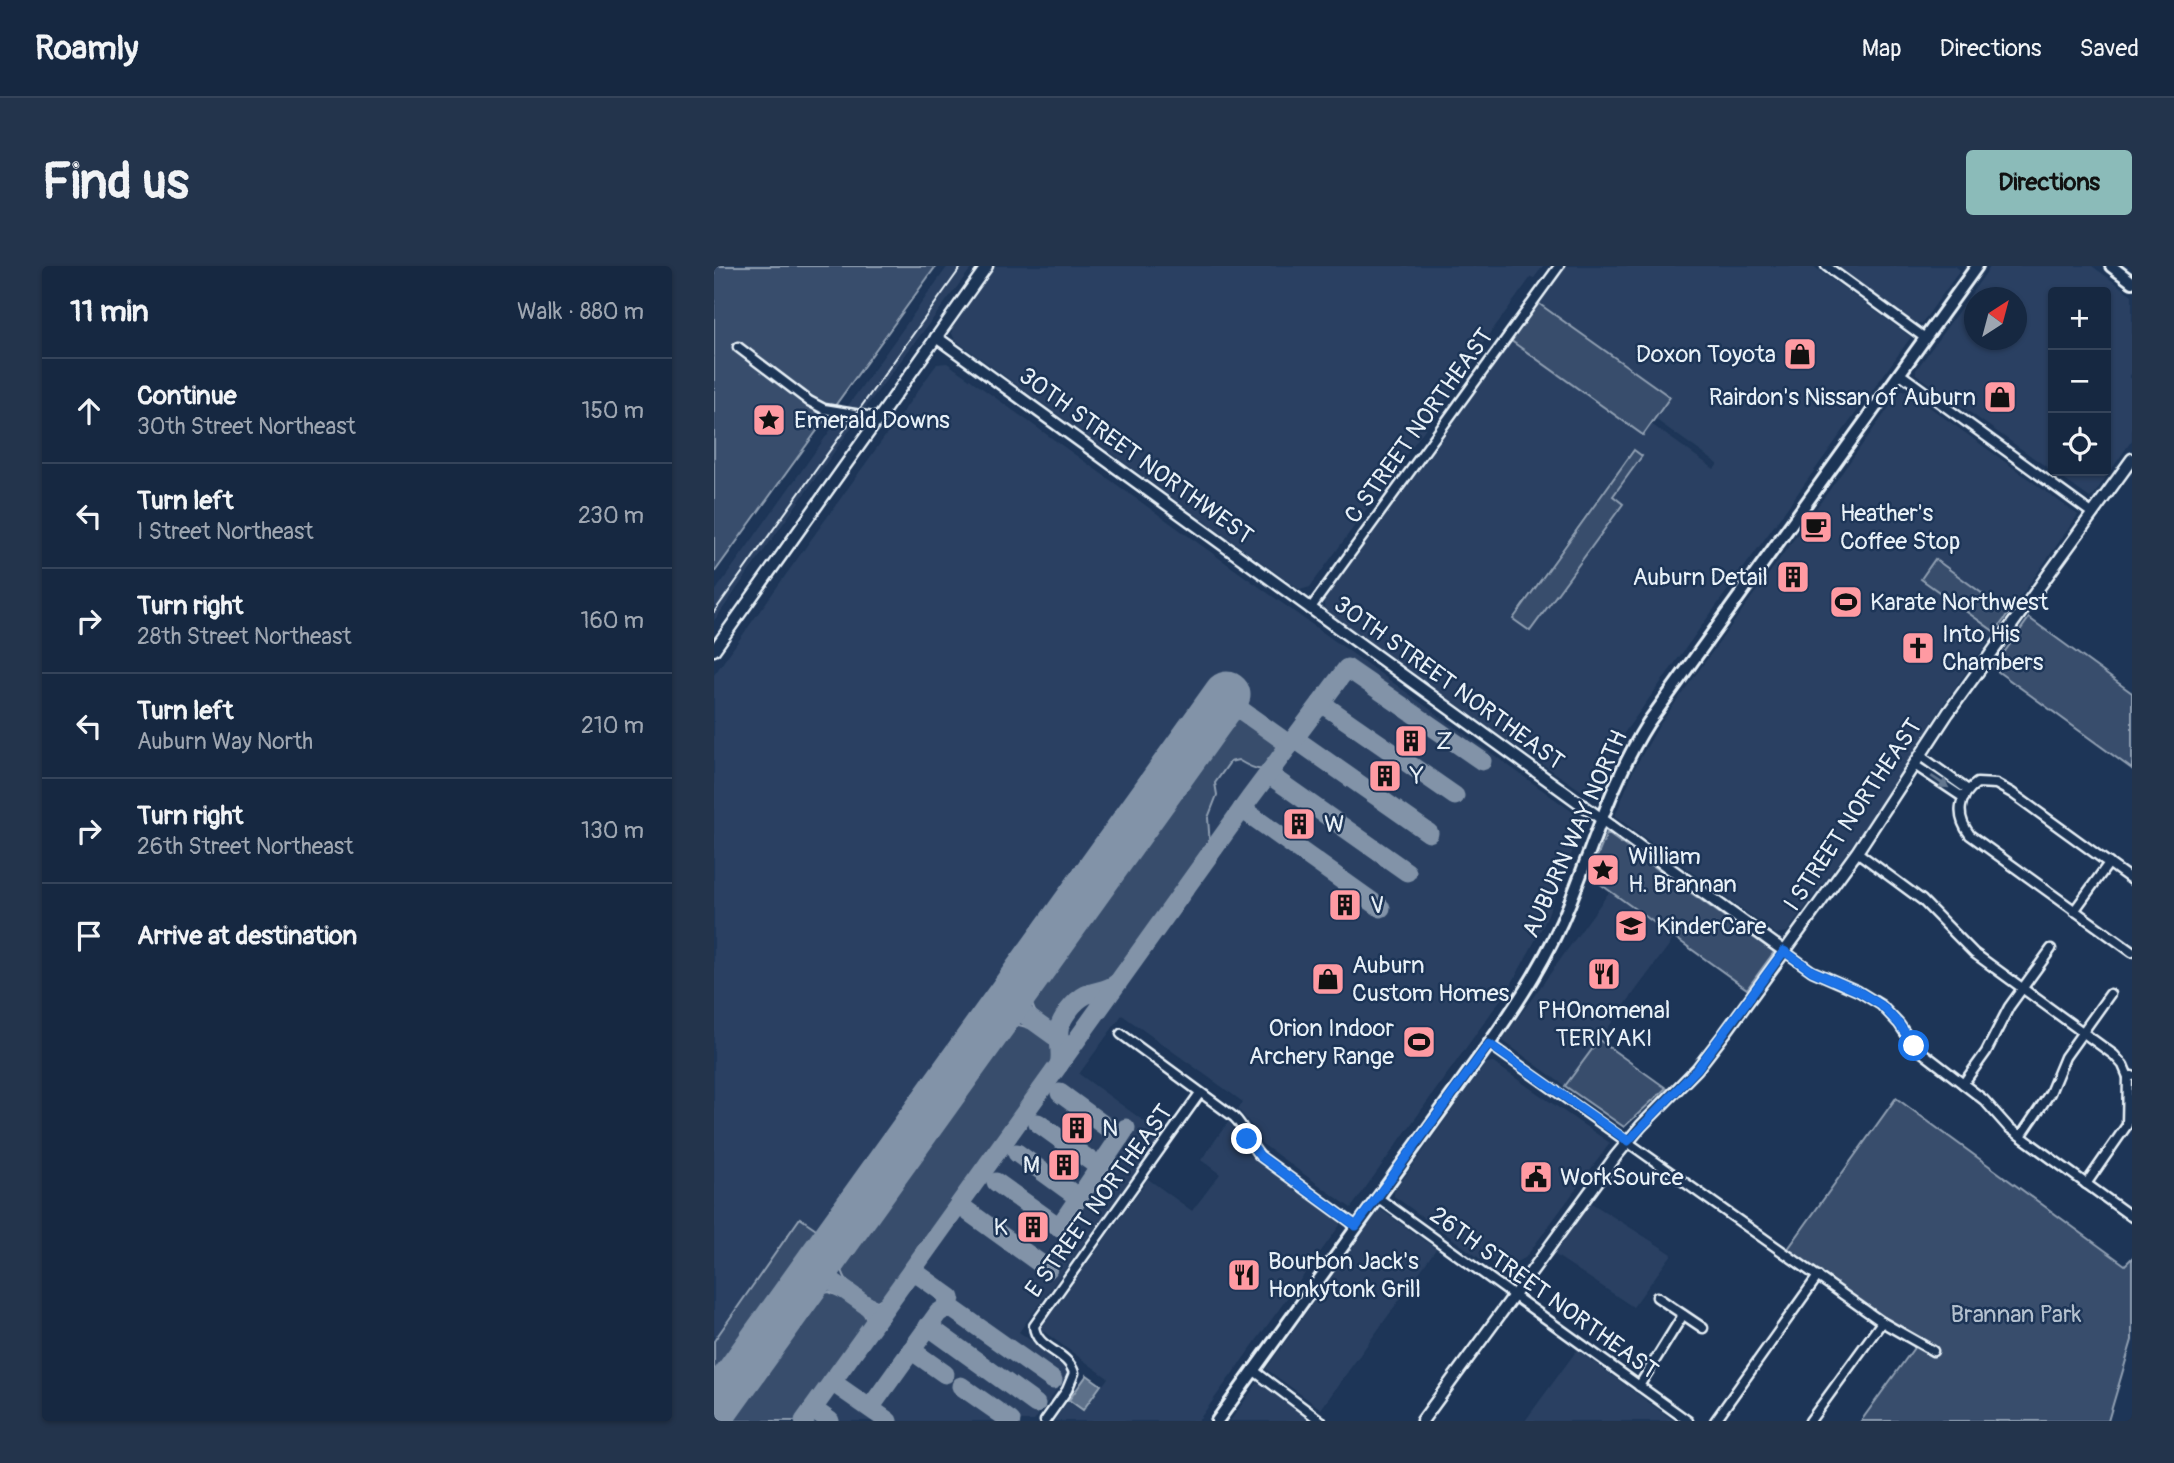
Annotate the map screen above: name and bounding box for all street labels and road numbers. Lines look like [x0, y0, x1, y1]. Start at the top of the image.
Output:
street label: C STREET NORTHEAST [1339, 323, 1499, 529]
street label: 30TH STREET NORTHWEST [1013, 361, 1259, 551]
street label: 30TH STREET NORTHEAST [1328, 590, 1570, 776]
street label: I STREET NORTHEAST [1778, 713, 1928, 917]
street label: AUBURN WAY NORTH [1516, 726, 1634, 942]
street label: E STREET NORTHEAST [1019, 1099, 1179, 1303]
street label: 26TH STREET NORTHEAST [1424, 1200, 1664, 1386]

